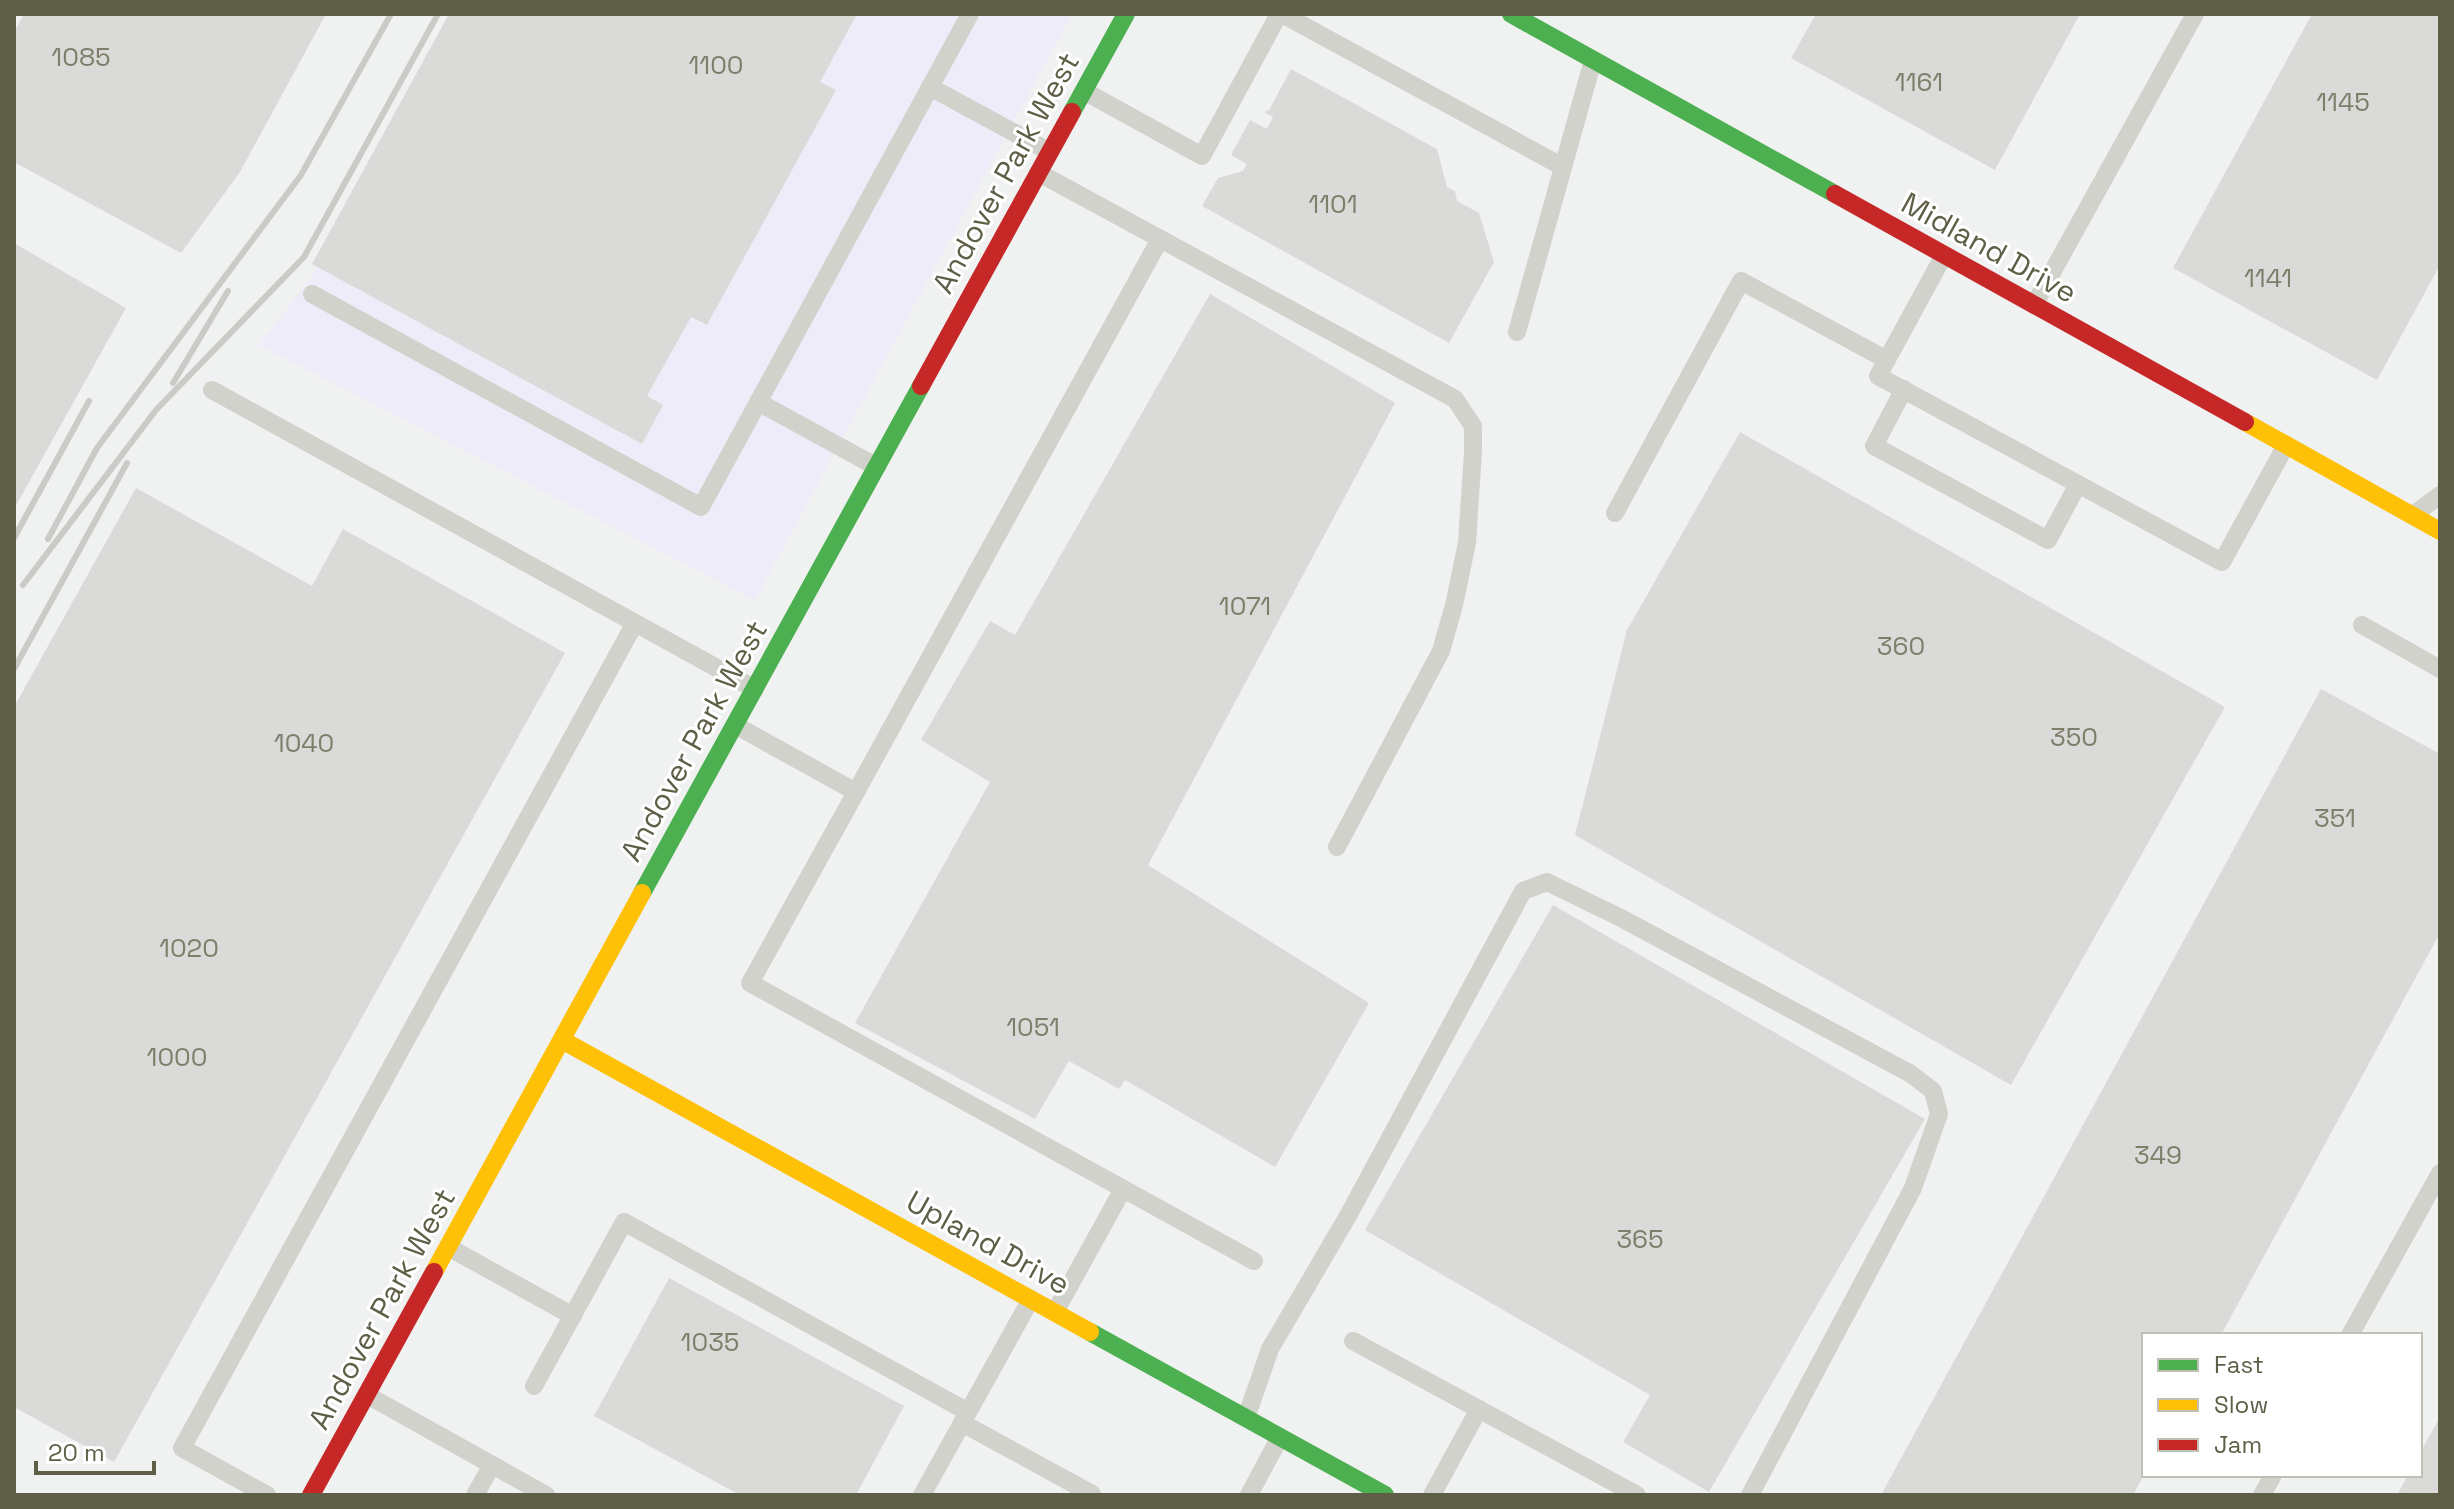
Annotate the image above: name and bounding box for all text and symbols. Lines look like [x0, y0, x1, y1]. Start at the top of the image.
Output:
house number: 1085 [51, 40, 111, 74]
street label: Andover Park West [923, 45, 1088, 300]
house number: 1100 [688, 48, 744, 82]
house number: 1161 [1895, 65, 1943, 99]
house number: 1145 [2316, 85, 2370, 119]
street label: Midland Drive [1895, 183, 2084, 312]
house number: 1101 [1308, 187, 1358, 221]
house number: 1141 [2244, 261, 2292, 295]
house number: 1071 [1219, 589, 1271, 623]
street label: Andover Park West [611, 613, 776, 868]
house number: 360 [1877, 629, 1925, 663]
house number: 350 [2050, 720, 2098, 754]
house number: 1040 [274, 726, 334, 760]
house number: 351 [2314, 801, 2356, 835]
house number: 1020 [159, 931, 219, 965]
house number: 1051 [1006, 1010, 1060, 1044]
house number: 1000 [147, 1040, 207, 1074]
house number: 349 [2134, 1138, 2182, 1172]
street label: Andover Park West [299, 1181, 464, 1436]
street label: Upland Drive [900, 1182, 1077, 1304]
house number: 365 [1616, 1222, 1664, 1256]
house number: 1035 [681, 1325, 739, 1359]
legend [2142, 1333, 2422, 1477]
text: Fast [2214, 1349, 2264, 1380]
text: Slow [2214, 1389, 2268, 1420]
scale bar [36, 1425, 154, 1475]
text: Jam [2214, 1429, 2262, 1460]
text: 20 m [48, 1437, 105, 1468]

